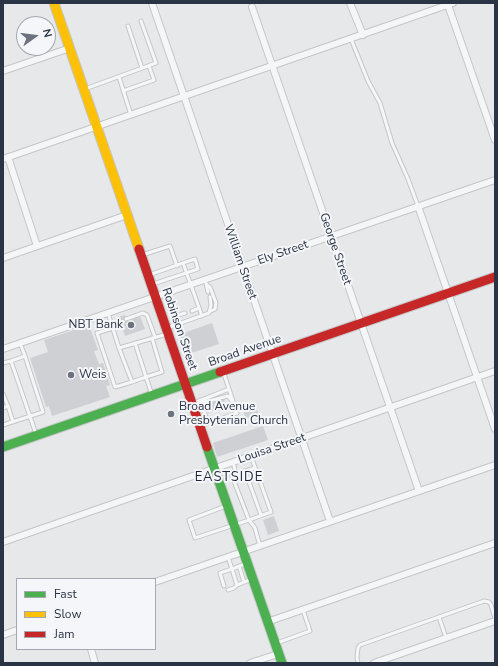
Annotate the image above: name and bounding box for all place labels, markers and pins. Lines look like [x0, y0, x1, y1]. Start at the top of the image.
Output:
place label: NBT Bank [69, 318, 123, 332]
marker: NBT Bank [126, 320, 136, 330]
place label: Weis [79, 368, 106, 382]
marker: Weis [66, 370, 76, 380]
place label: Broad Avenue Presbyterian Church [179, 400, 288, 428]
marker: Broad Avenue Presbyterian Church [166, 409, 176, 419]

